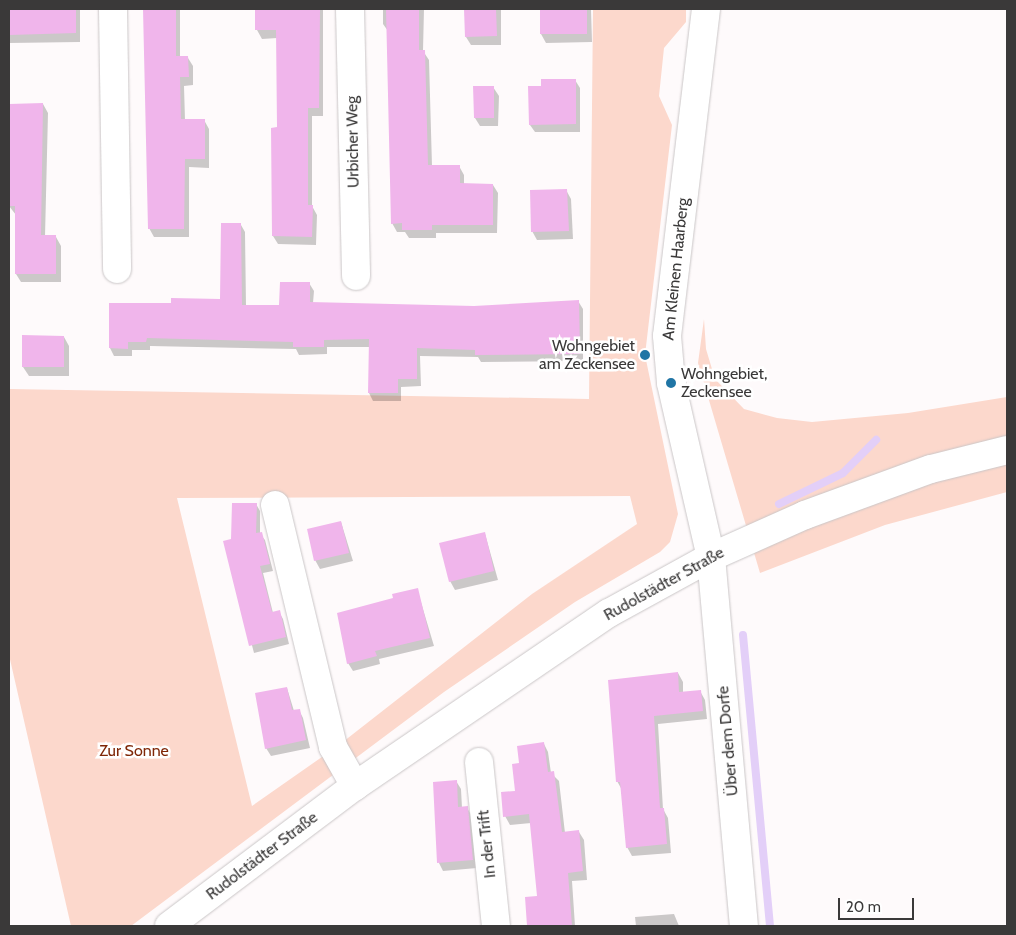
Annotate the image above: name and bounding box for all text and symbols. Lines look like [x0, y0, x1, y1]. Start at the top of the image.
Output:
street label: Urbicher Weg [343, 96, 363, 188]
street label: Am Kleinen Haarberg [659, 197, 693, 341]
place label: Wohngebiet am Zeckensee [539, 336, 635, 374]
marker: Wohngebiet am Zeckensee [639, 349, 651, 361]
place label: Wohngebiet, Zeckensee [681, 364, 767, 402]
marker: Wohngebiet, Zeckensee [665, 377, 677, 389]
street label: Rudolstädter Straße [601, 543, 727, 625]
street label: Über dem Dorfe [714, 685, 742, 797]
park label: Zur Sonne [99, 741, 169, 761]
street label: Rudolstädter Straße [203, 808, 321, 904]
street label: In der Trift [474, 809, 500, 879]
scale bar [841, 888, 917, 920]
text: 20 m [846, 898, 881, 916]

